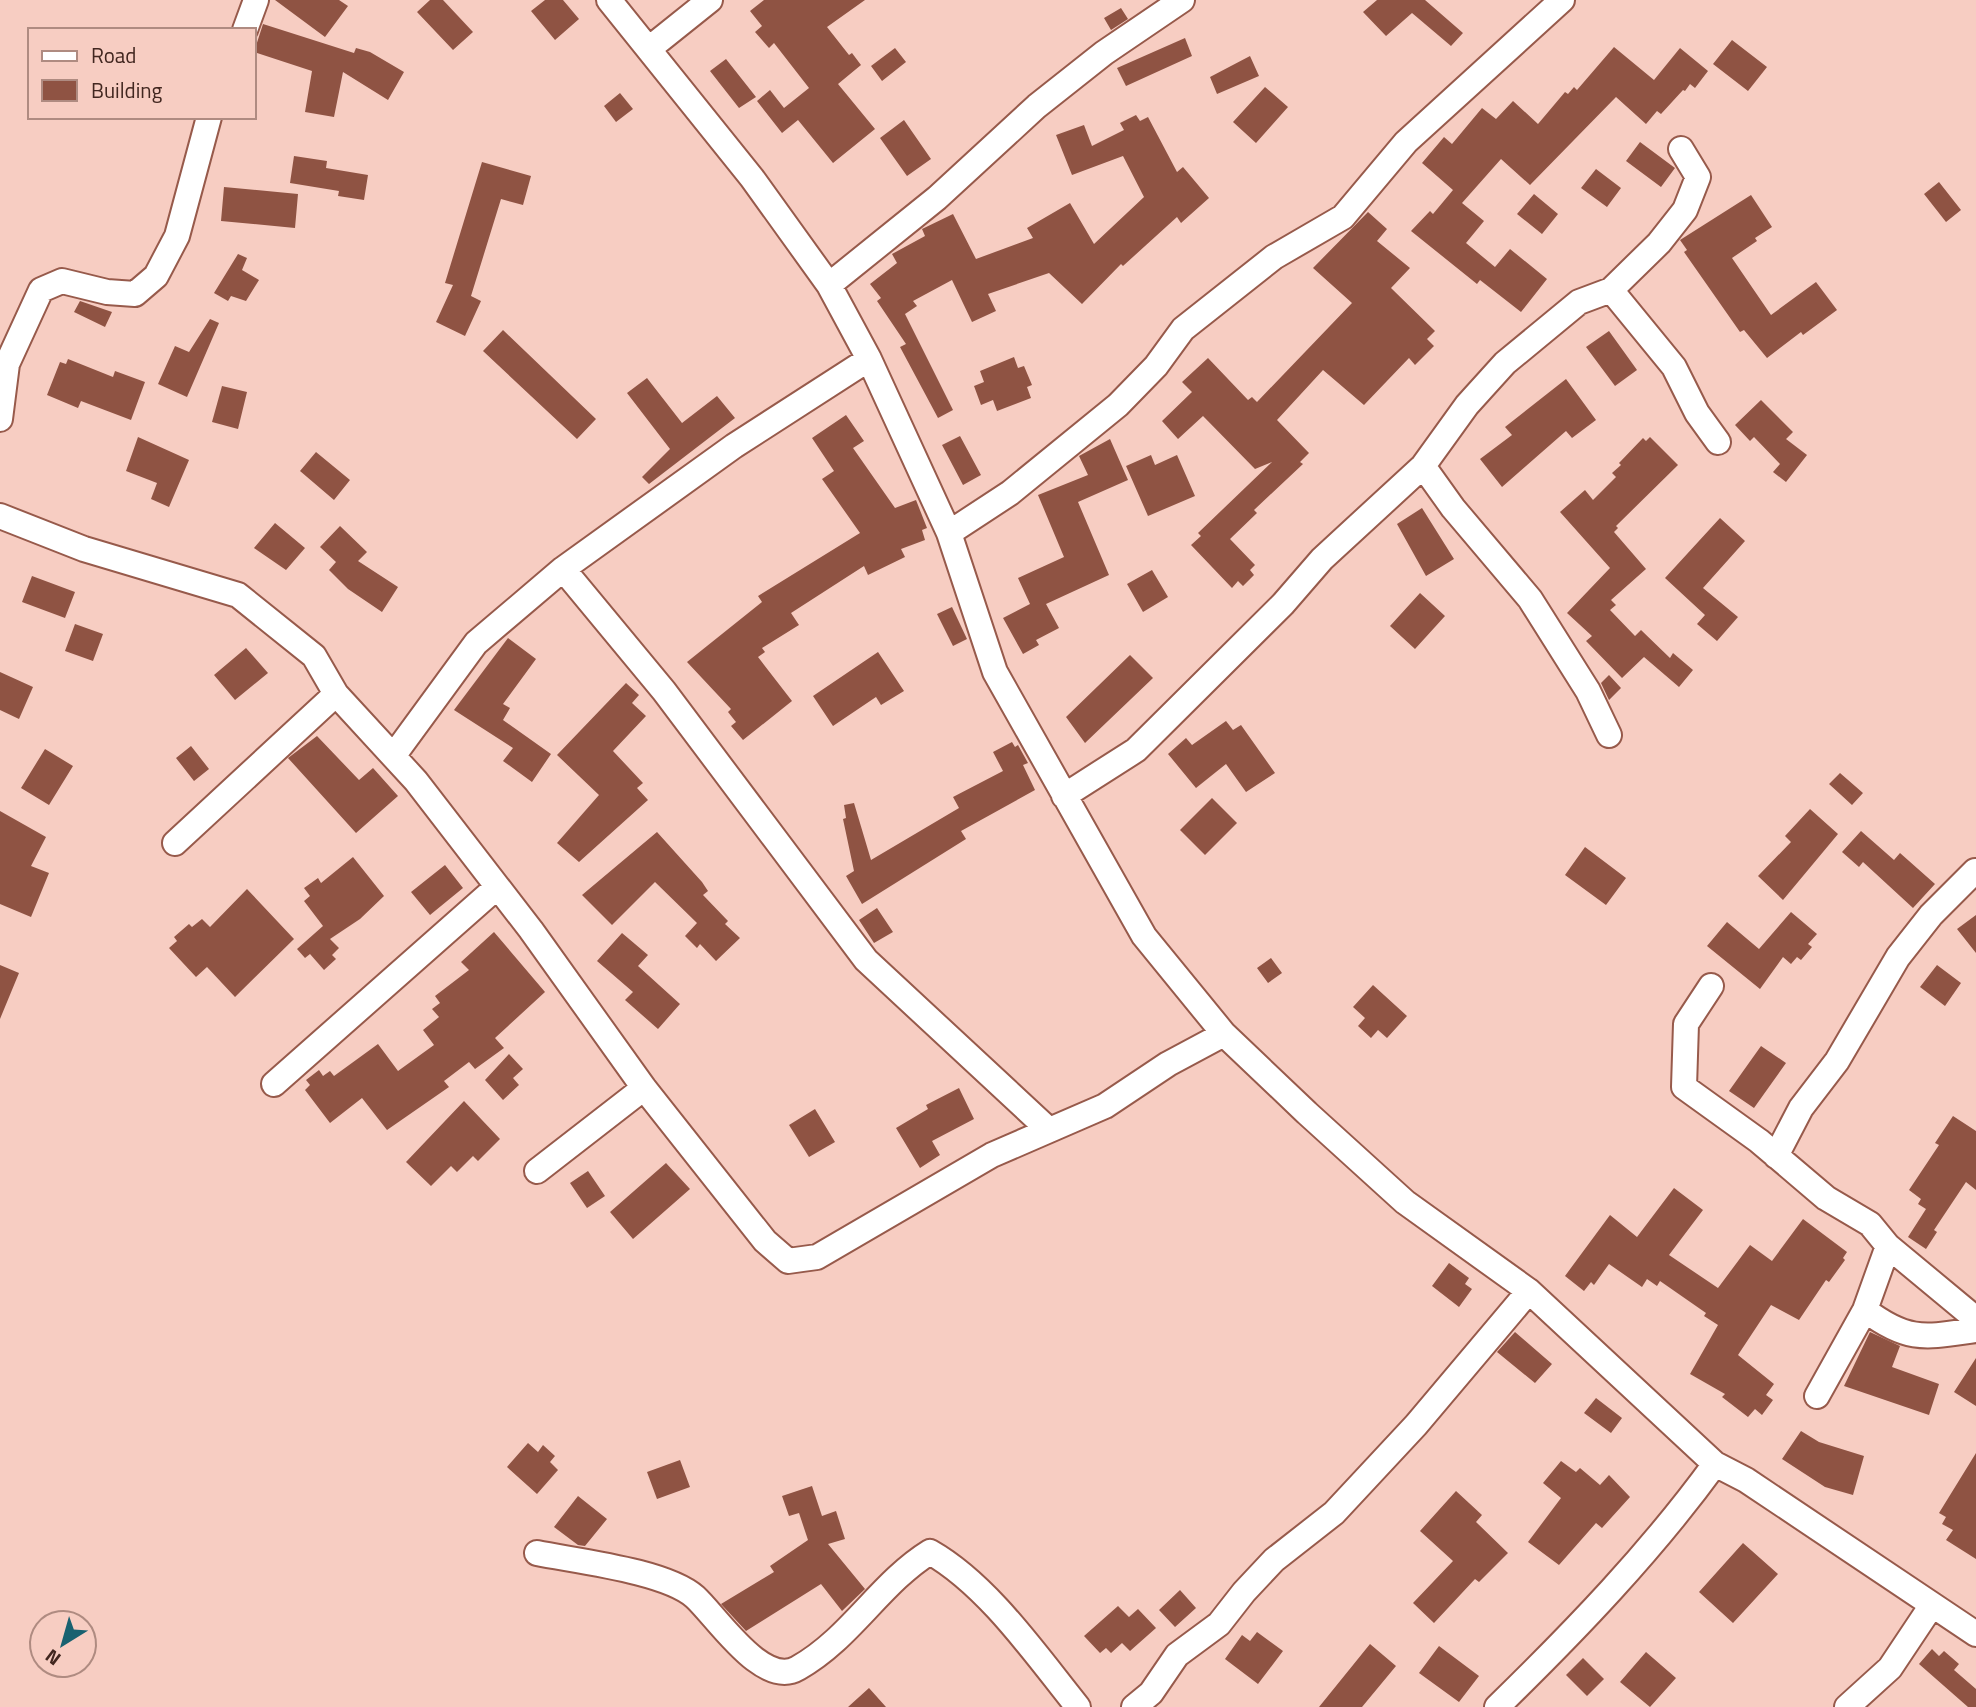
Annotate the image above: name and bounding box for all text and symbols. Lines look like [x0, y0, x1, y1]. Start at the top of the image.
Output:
legend [28, 28, 256, 119]
text: Road [91, 39, 136, 71]
text: Building [91, 74, 163, 106]
north arrow [28, 1609, 98, 1679]
text: N [38, 1642, 66, 1674]

